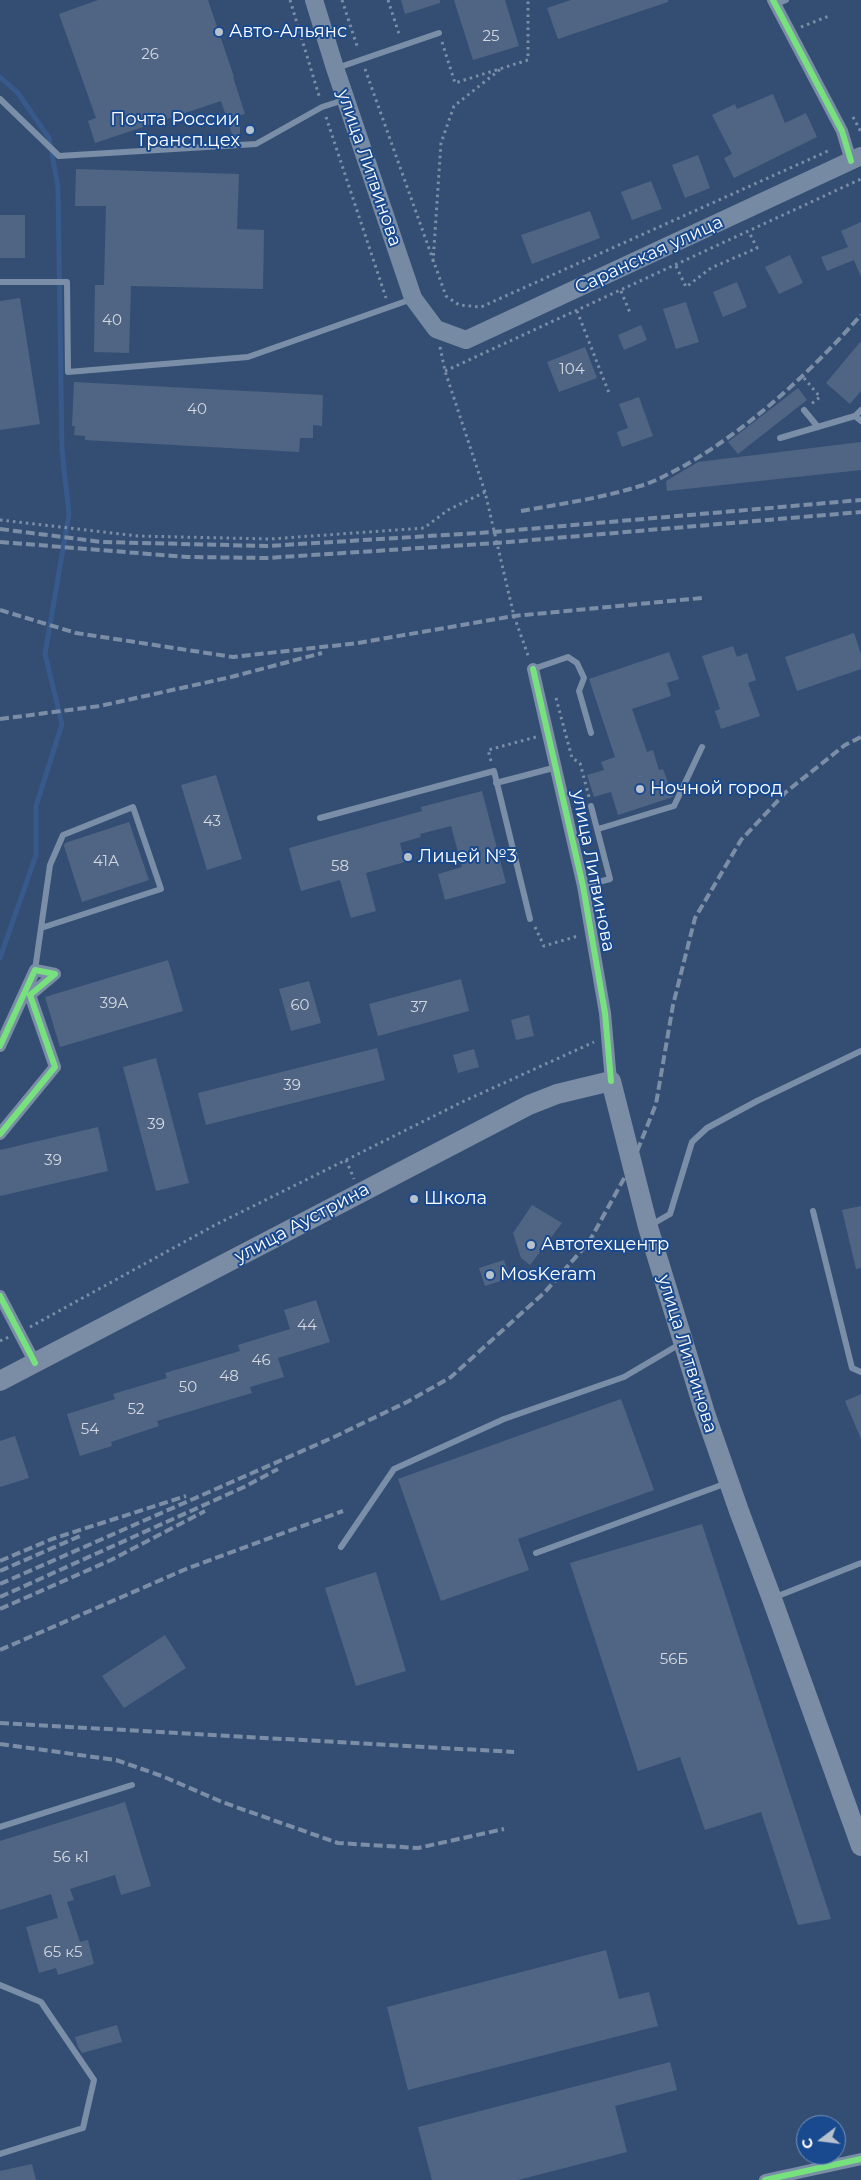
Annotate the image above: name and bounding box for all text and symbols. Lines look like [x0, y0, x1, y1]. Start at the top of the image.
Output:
place label: Авто-Альянс [229, 21, 347, 43]
marker: Авто-Альянс [213, 26, 225, 38]
house number: 25 [482, 28, 500, 46]
house number: 26 [141, 46, 159, 64]
street label: улица Литвинова [332, 87, 406, 249]
place label: Почта России Трансп.цех [110, 109, 240, 152]
marker: Почта России Трансп.цех [244, 124, 256, 136]
street label: Саранская улица [572, 211, 726, 299]
house number: 40 [102, 312, 122, 330]
house number: 104 [559, 361, 585, 379]
house number: 40 [187, 401, 207, 419]
place label: Ночной город [650, 778, 783, 800]
marker: Ночной город [634, 783, 646, 795]
street label: улица Литвинова [567, 788, 619, 954]
house number: 43 [203, 813, 221, 831]
place label: Лицей №3 [418, 846, 517, 868]
marker: Лицей №3 [402, 851, 414, 863]
house number: 41А [93, 853, 119, 871]
house number: 58 [331, 858, 349, 876]
house number: 39А [100, 995, 128, 1013]
house number: 60 [290, 997, 310, 1015]
house number: 37 [410, 999, 428, 1017]
house number: 39 [283, 1077, 301, 1095]
house number: 39 [147, 1116, 165, 1134]
house number: 39 [44, 1152, 62, 1170]
street label: улица Аустрина [231, 1178, 373, 1268]
place label: Школа [424, 1188, 487, 1210]
marker: Школа [408, 1193, 420, 1205]
place label: Автотехцентр [541, 1234, 669, 1256]
marker: Автотехцентр [525, 1239, 537, 1251]
place label: MosKeram [500, 1264, 597, 1286]
marker: MosKeram [484, 1269, 496, 1281]
street label: улица Литвинова [653, 1272, 721, 1436]
house number: 44 [297, 1317, 317, 1335]
house number: 46 [251, 1352, 271, 1370]
house number: 48 [219, 1368, 239, 1386]
house number: 50 [179, 1379, 197, 1397]
house number: 52 [128, 1401, 144, 1419]
house number: 54 [81, 1421, 99, 1439]
house number: 56Б [660, 1651, 688, 1669]
house number: 56 к1 [53, 1849, 89, 1867]
house number: 65 к5 [44, 1944, 82, 1962]
north arrow [796, 2115, 846, 2165]
text: С [797, 2136, 817, 2151]

